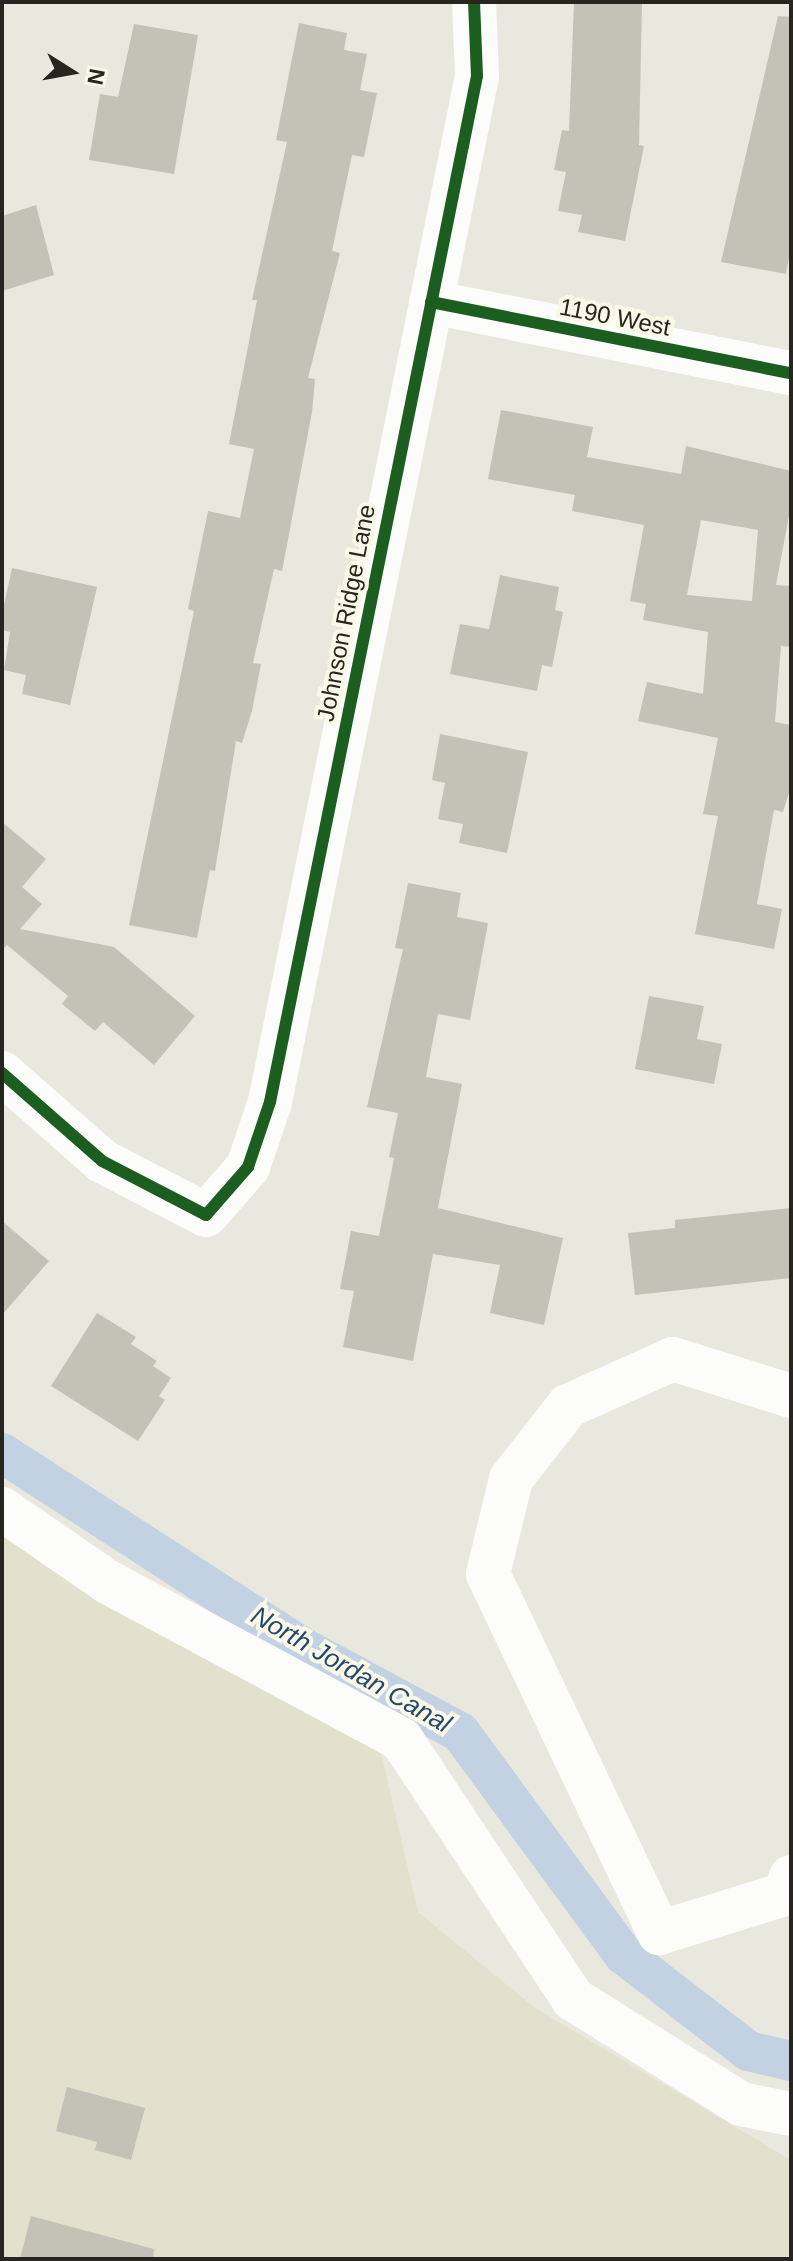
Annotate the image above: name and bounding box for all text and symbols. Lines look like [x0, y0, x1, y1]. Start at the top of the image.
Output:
north arrow [32, 32, 112, 112]
text: N [82, 66, 110, 87]
street label: 1190 West [557, 292, 673, 342]
street label: Johnson Ridge Lane [311, 502, 381, 724]
water label: North Jordan Canal [246, 1600, 456, 1740]

